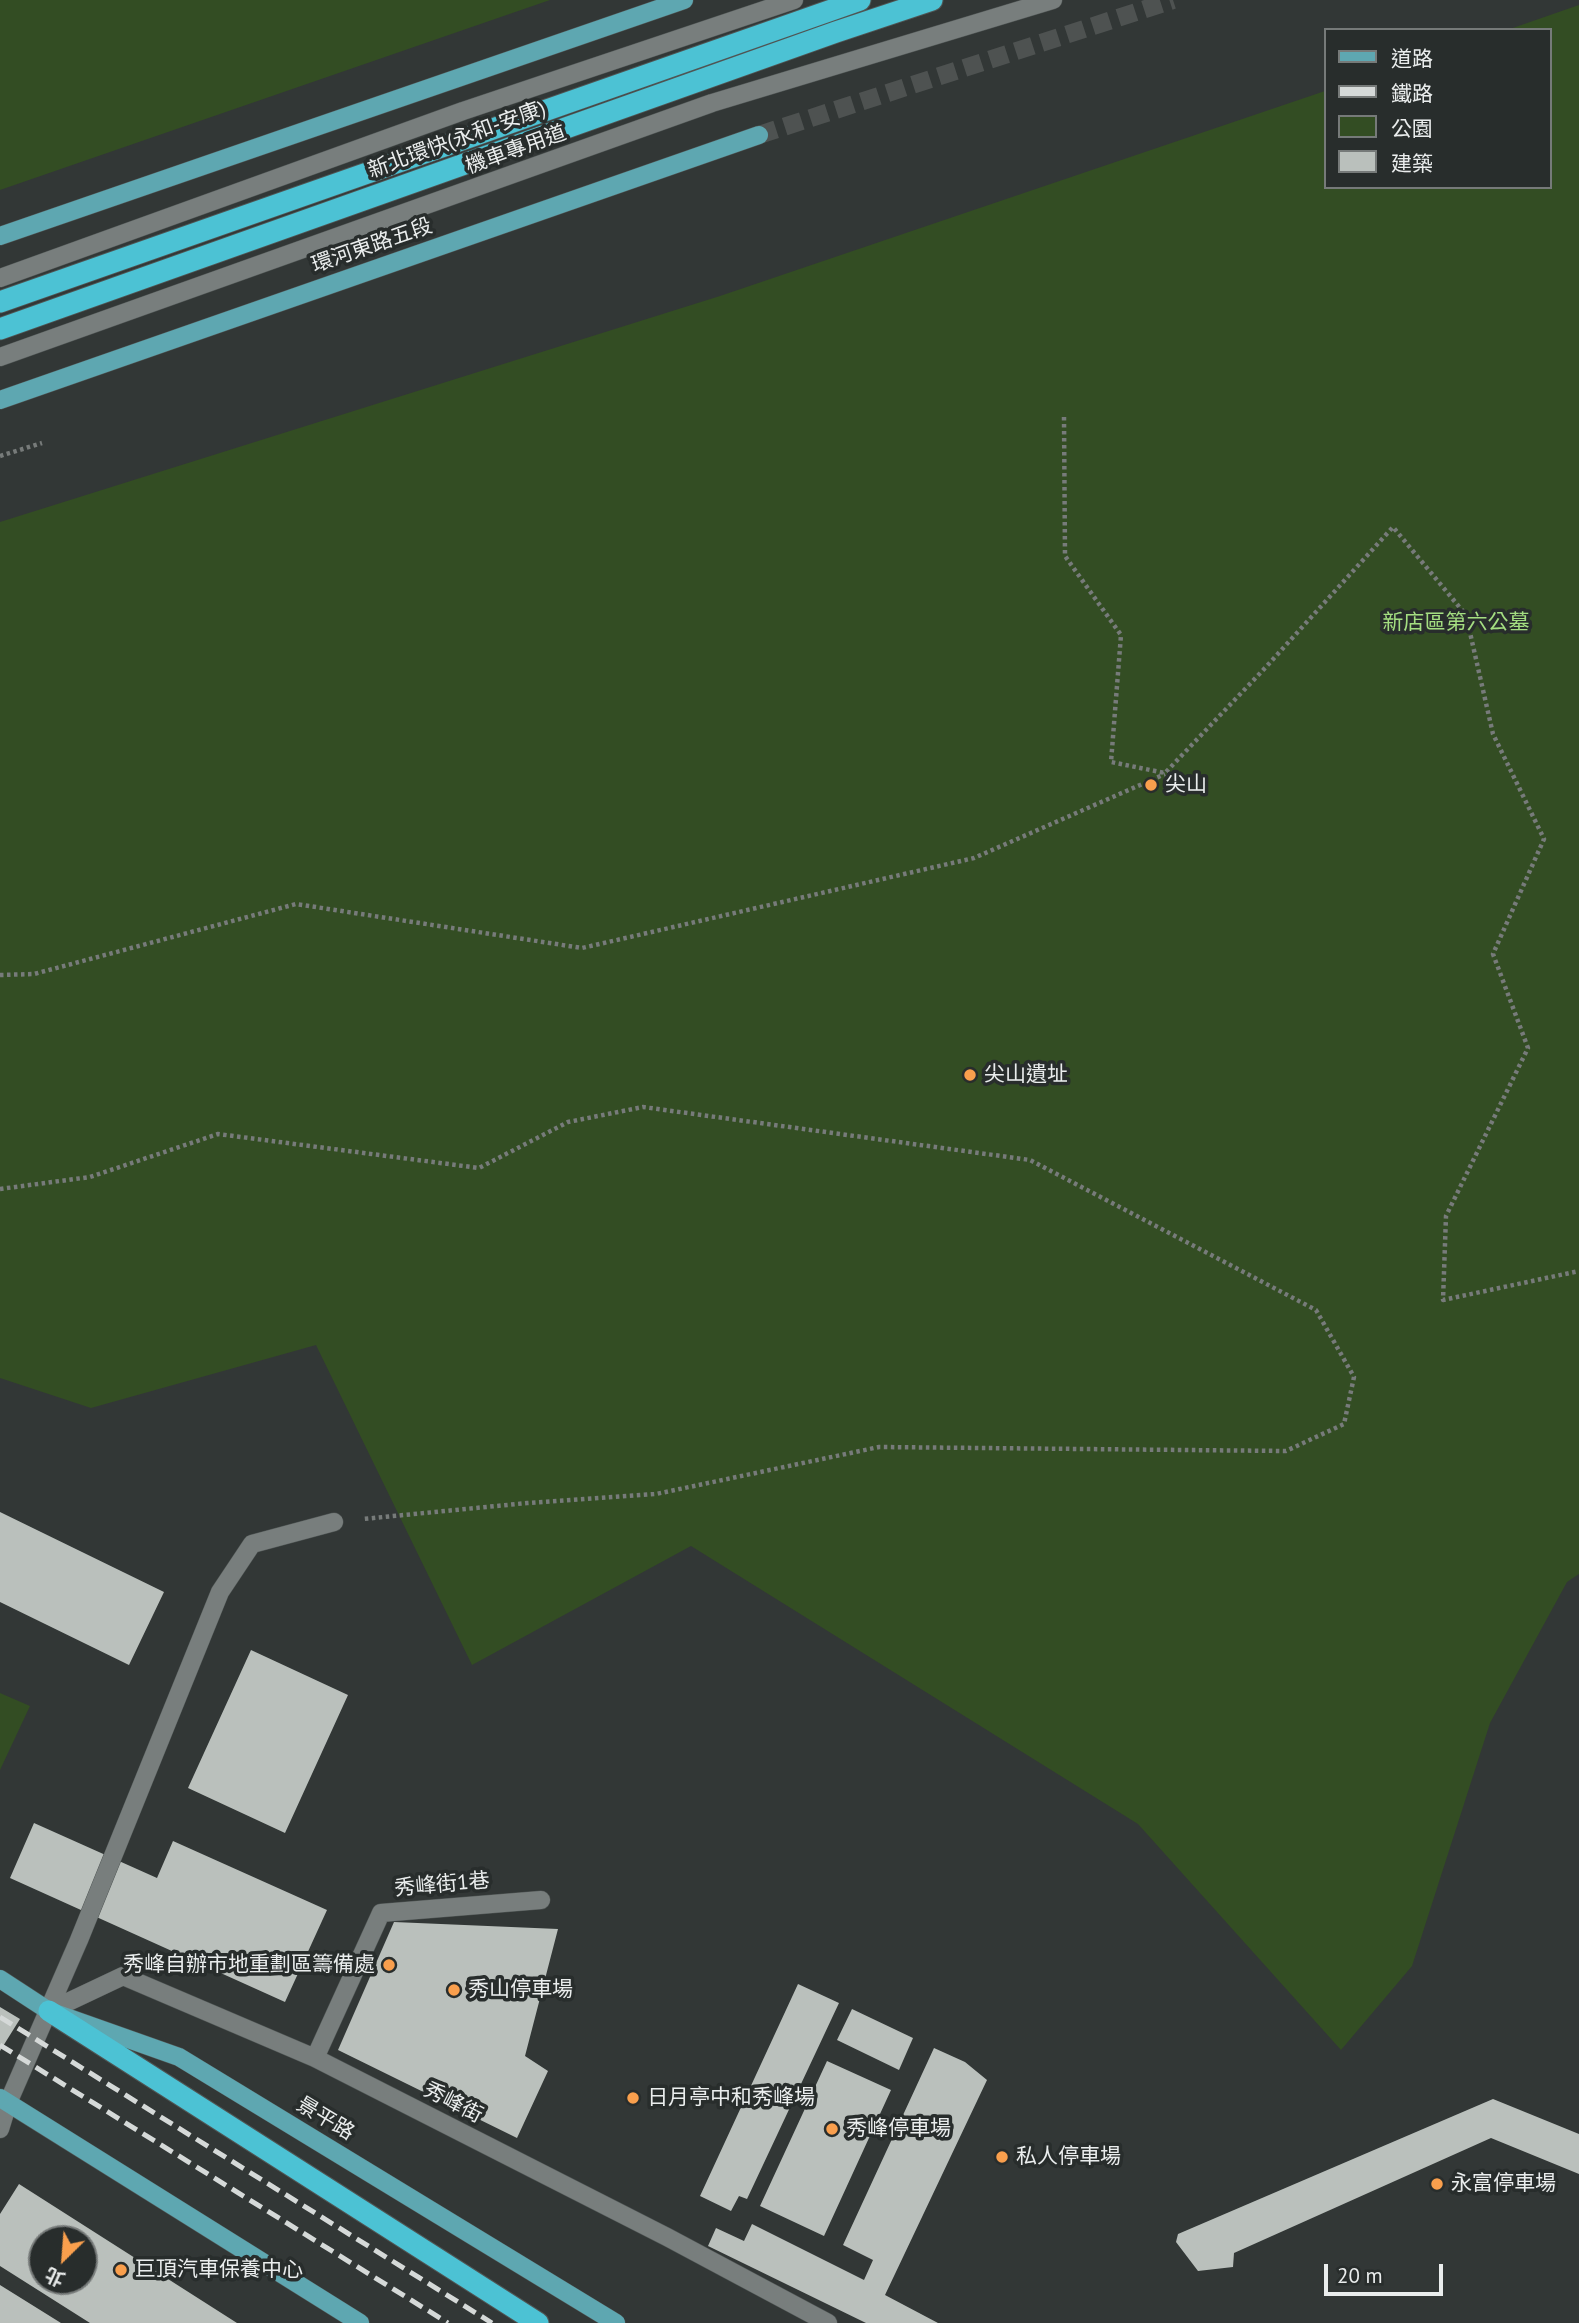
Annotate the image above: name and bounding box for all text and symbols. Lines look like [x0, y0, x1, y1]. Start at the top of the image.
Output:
legend [1324, 28, 1551, 189]
text: 道路 [1391, 45, 1433, 72]
text: 鐵路 [1391, 80, 1433, 107]
street label: 新北環快(永和-安康) [365, 96, 549, 184]
text: 公園 [1391, 115, 1433, 142]
street label: 機車專用道 [462, 120, 570, 180]
text: 建築 [1391, 150, 1433, 177]
street label: 環河東路五段 [308, 214, 436, 278]
park label: 新店區第六公墓 [1383, 610, 1529, 636]
place label: 尖山 [1165, 772, 1207, 798]
marker: 尖山 [1143, 777, 1159, 793]
place label: 尖山遺址 [984, 1062, 1068, 1088]
marker: 尖山遺址 [962, 1067, 978, 1083]
street label: 秀峰街1巷 [393, 1868, 491, 1902]
place label: 秀峰自辦市地重劃區籌備處 [123, 1952, 375, 1978]
marker: 秀峰自辦市地重劃區籌備處 [381, 1957, 397, 1973]
place label: 秀山停車場 [468, 1977, 573, 2003]
marker: 秀山停車場 [446, 1982, 462, 1998]
street label: 秀峰街 [419, 2077, 487, 2129]
place label: 日月亭中和秀峰場 [647, 2085, 815, 2111]
marker: 日月亭中和秀峰場 [625, 2090, 641, 2106]
street label: 景平路 [292, 2092, 358, 2146]
place label: 秀峰停車場 [846, 2116, 951, 2142]
marker: 秀峰停車場 [824, 2121, 840, 2137]
place label: 私人停車場 [1016, 2144, 1121, 2170]
marker: 私人停車場 [994, 2149, 1010, 2165]
place label: 永富停車場 [1451, 2171, 1556, 2197]
marker: 永富停車場 [1429, 2176, 1445, 2192]
north arrow [28, 2225, 98, 2295]
scale bar [1327, 2250, 1446, 2294]
place label: 巨頂汽車保養中心 [135, 2257, 303, 2283]
text: 北 [41, 2262, 69, 2292]
marker: 巨頂汽車保養中心 [113, 2262, 129, 2278]
text: 20 m [1337, 2262, 1383, 2289]

